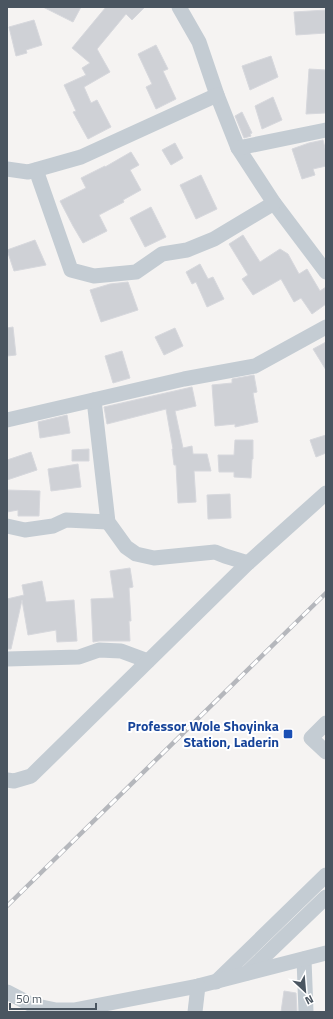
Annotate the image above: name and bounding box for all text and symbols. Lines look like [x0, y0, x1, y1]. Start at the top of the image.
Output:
place label: Professor Wole Shoyinka Station, Laderin [127, 715, 279, 752]
marker: Professor Wole Shoyinka Station, Laderin [282, 728, 294, 740]
north arrow [285, 971, 325, 1011]
scale bar [10, 985, 96, 1011]
text: 50 m [16, 989, 42, 1008]
text: N [302, 991, 316, 1009]

